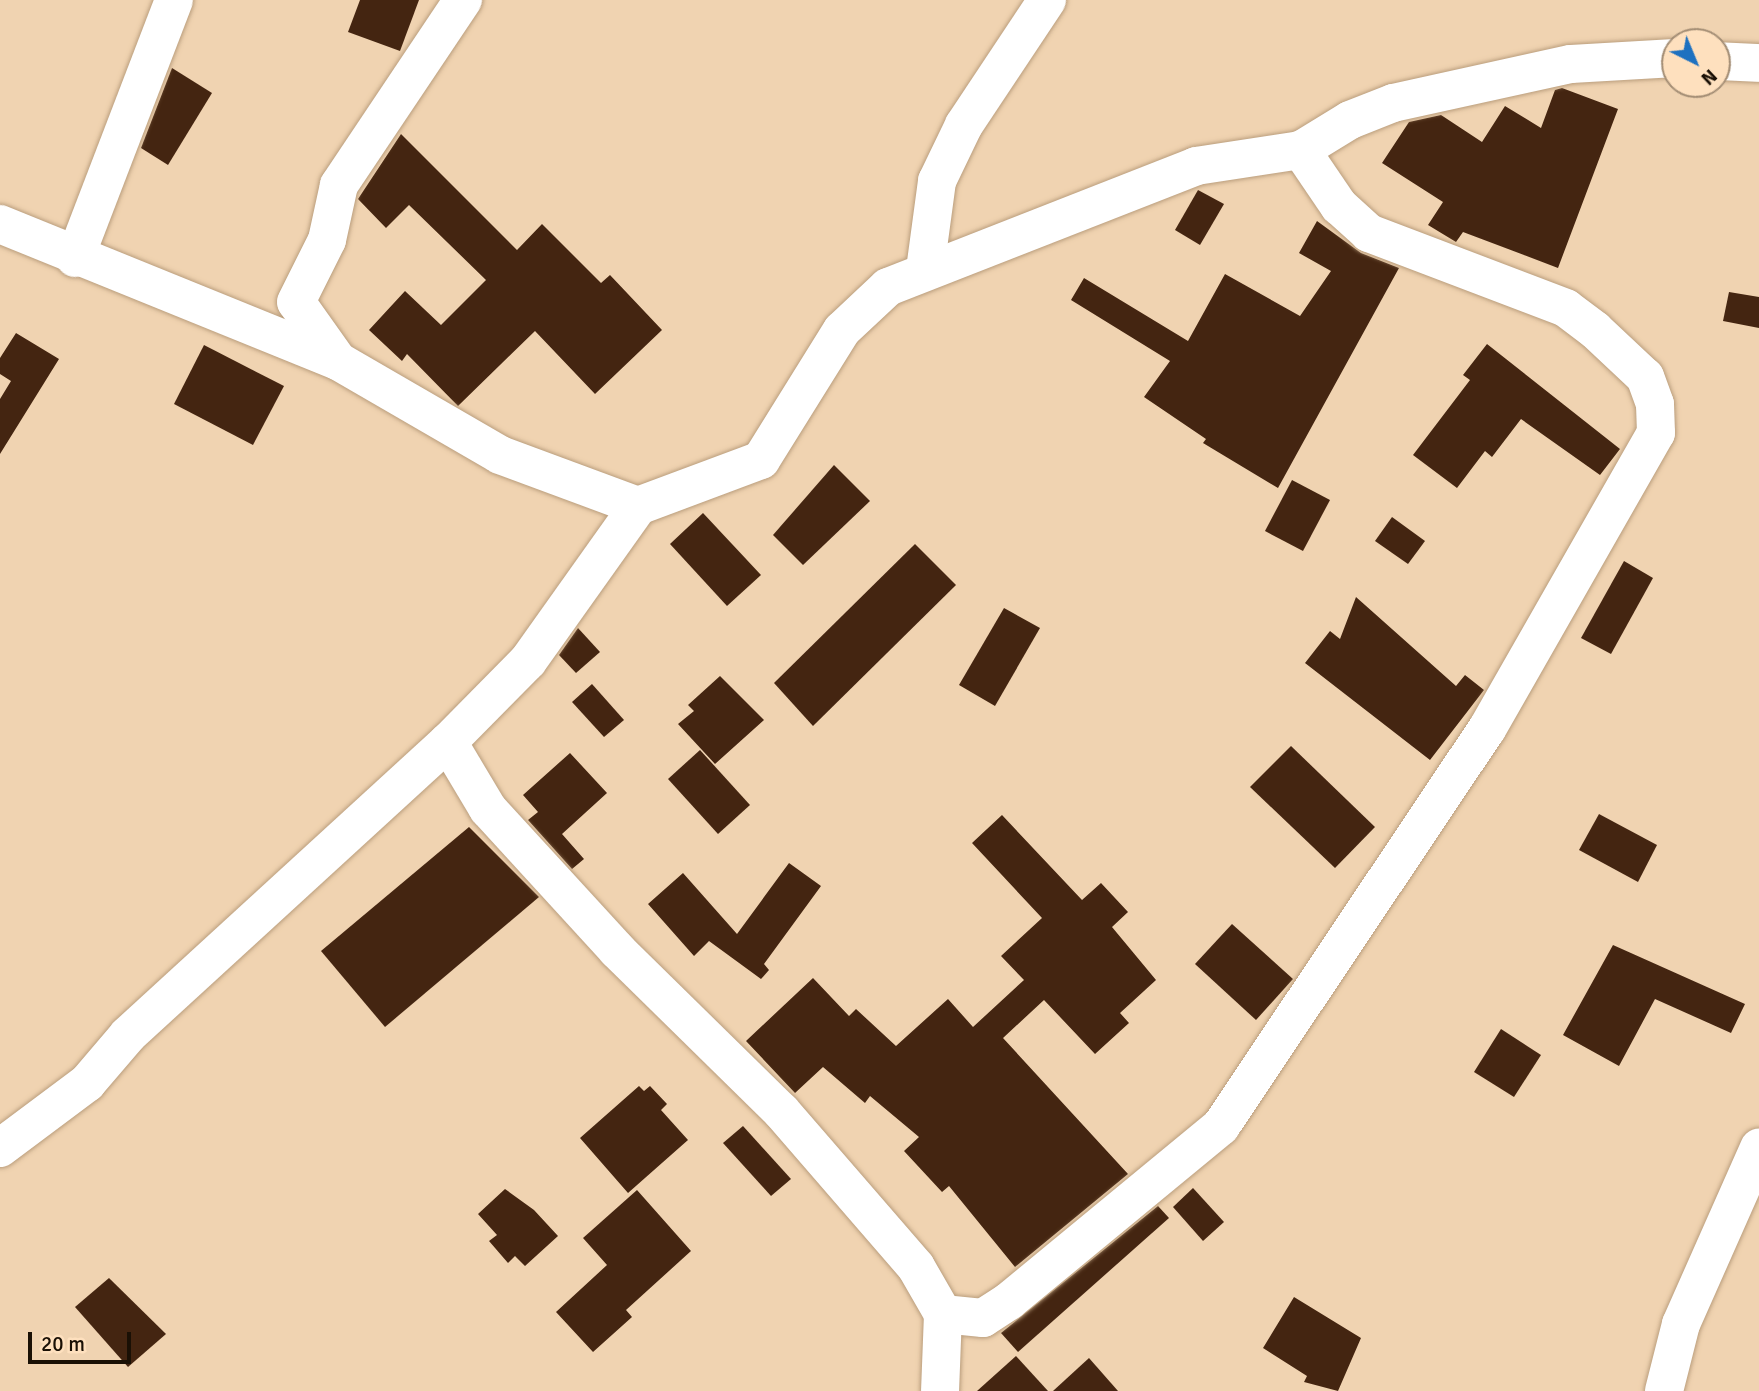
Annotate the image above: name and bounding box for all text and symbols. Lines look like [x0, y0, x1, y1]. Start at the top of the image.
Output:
north arrow [1661, 28, 1731, 98]
text: N [1696, 64, 1722, 90]
scale bar [32, 1318, 135, 1362]
text: 20 m [41, 1331, 85, 1357]

